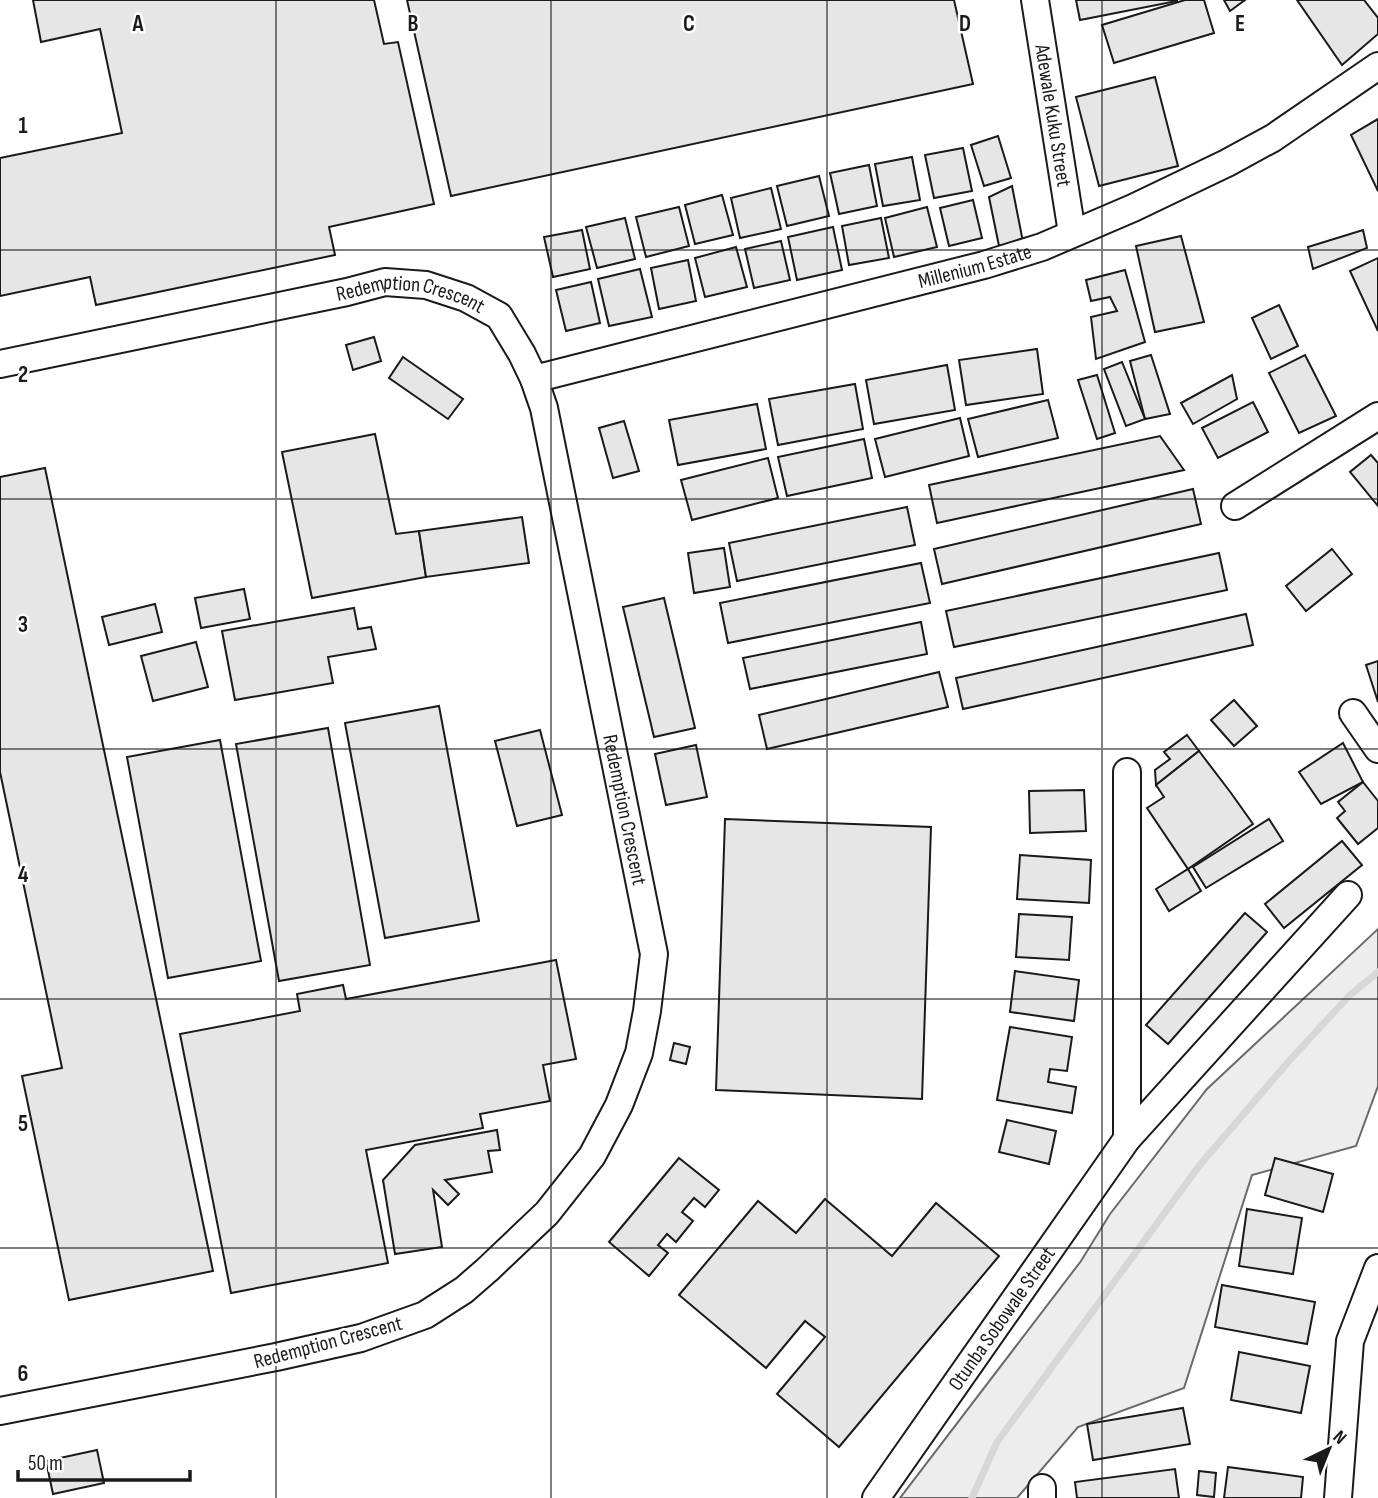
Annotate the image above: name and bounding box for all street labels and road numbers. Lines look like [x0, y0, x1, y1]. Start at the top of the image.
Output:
street label: Adewale Kuku Street [1029, 42, 1076, 189]
street label: Millenium Estate [916, 239, 1035, 294]
street label: Redemption Crescent [334, 270, 489, 319]
street label: Redemption Crescent [597, 732, 652, 887]
street label: Otunba Sobowale Street [943, 1242, 1061, 1395]
street label: Redemption Crescent [251, 1311, 405, 1374]

